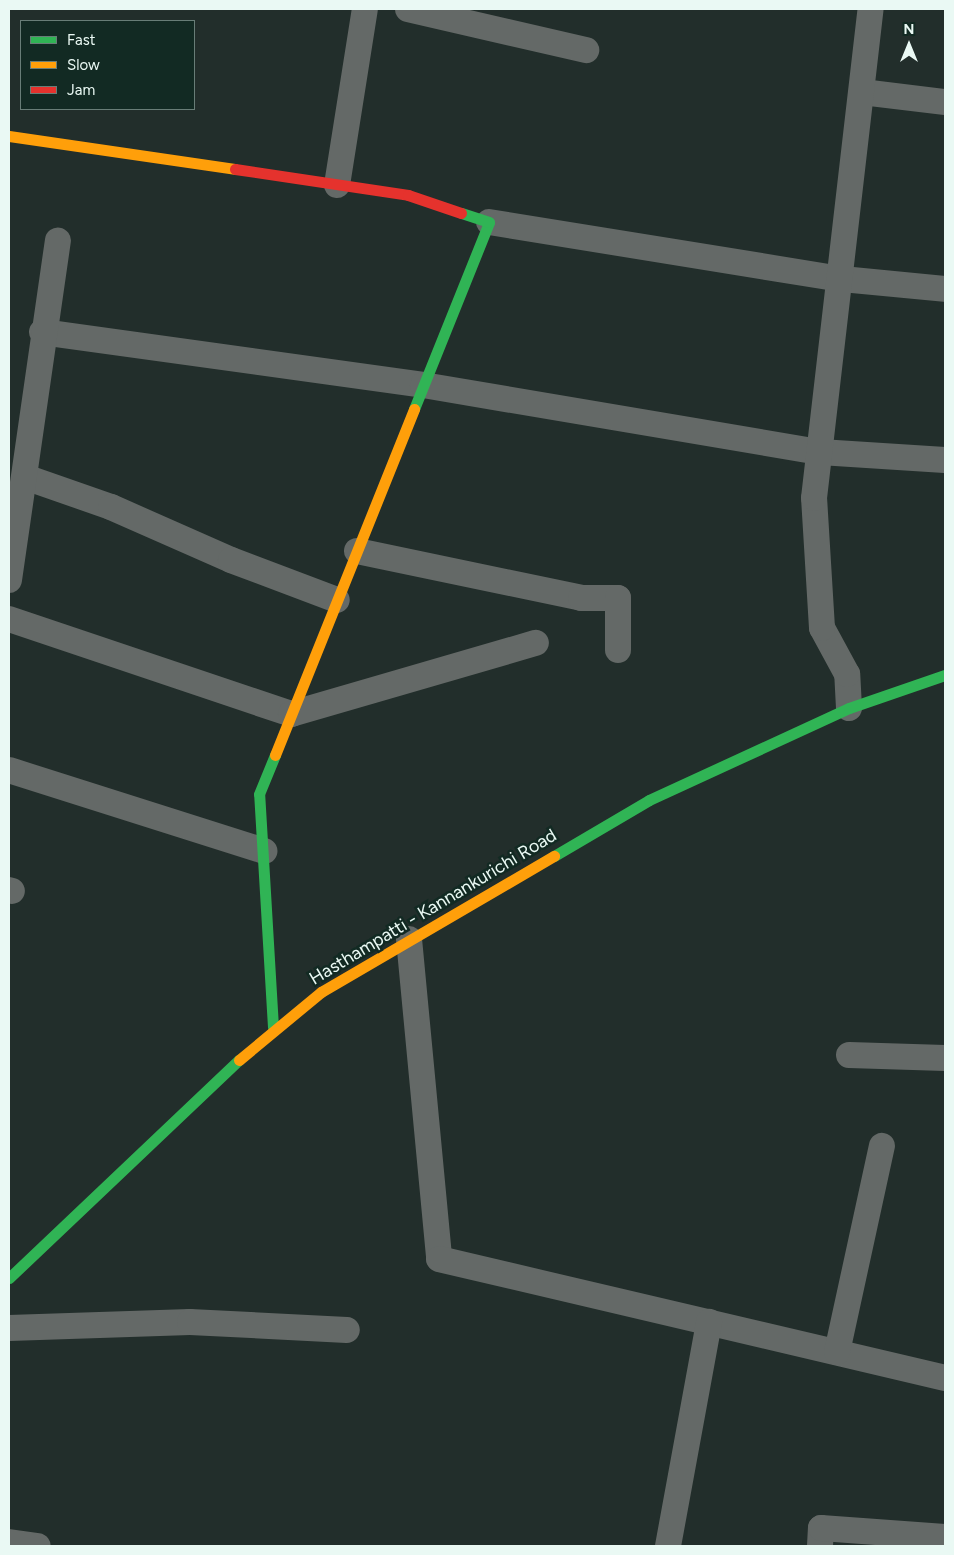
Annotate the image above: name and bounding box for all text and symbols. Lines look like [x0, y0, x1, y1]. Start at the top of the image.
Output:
legend [20, 20, 195, 110]
north arrow [884, 20, 934, 70]
text: N [904, 21, 914, 38]
text: Fast [67, 31, 95, 49]
text: Slow [67, 56, 100, 74]
text: Jam [67, 81, 95, 99]
street label: Hasthampatti - Kannankurichi Road [305, 824, 561, 990]

